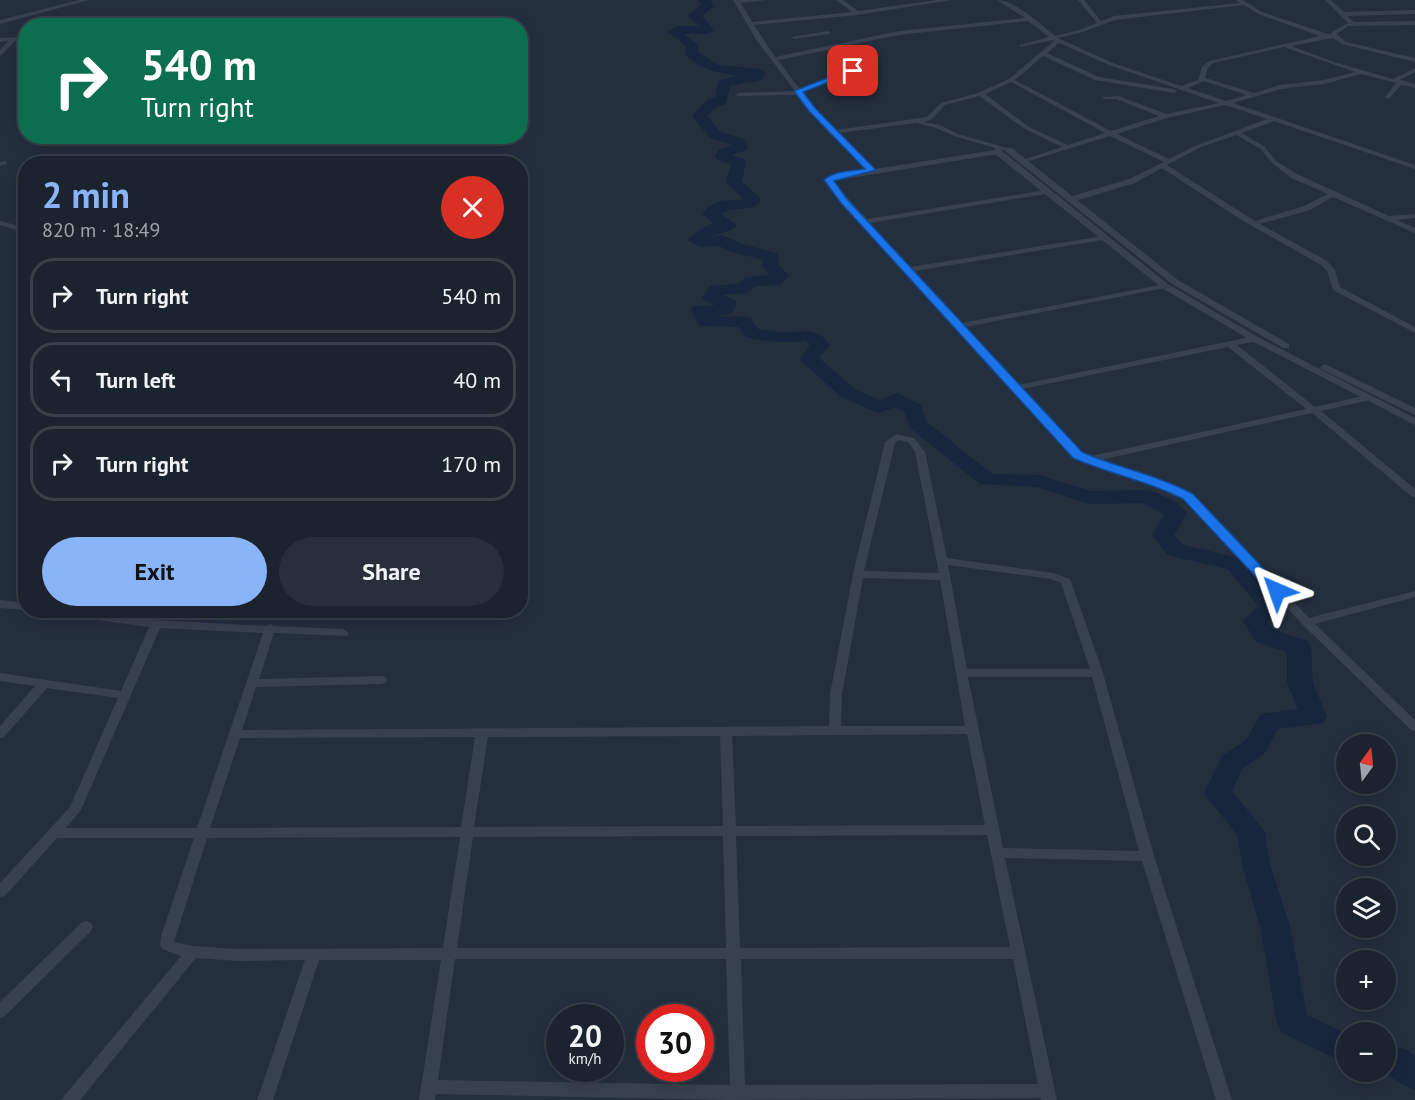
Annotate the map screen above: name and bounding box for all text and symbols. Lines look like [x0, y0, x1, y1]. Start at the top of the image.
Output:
text: 540 m [141, 37, 257, 92]
icon: right [42, 42, 120, 120]
pin [827, 45, 878, 96]
icon: arrive [836, 54, 869, 87]
text: Turn right [141, 90, 254, 124]
text: 2 min [42, 171, 130, 218]
button: close [441, 176, 504, 239]
text: 820 m · 18:49 [42, 217, 160, 243]
icon: right [45, 279, 78, 312]
text: Turn right [96, 282, 188, 310]
text: 540 m [441, 282, 501, 310]
icon: left [45, 363, 78, 396]
text: Turn left [96, 366, 176, 394]
text: 40 m [453, 366, 501, 394]
icon: right [45, 447, 78, 480]
text: Turn right [96, 450, 188, 478]
text: 170 m [441, 450, 501, 478]
button: Exit [42, 537, 267, 606]
button: Share [279, 537, 504, 606]
position arrow [1245, 559, 1309, 623]
north arrow [1336, 734, 1396, 794]
map controls [1336, 734, 1396, 1082]
button: search [1336, 806, 1396, 866]
button: layers [1336, 878, 1396, 938]
button: + [1336, 950, 1396, 1010]
speed limit sign: 30 [636, 1004, 714, 1082]
text: 20 [568, 1016, 602, 1055]
button: − [1336, 1022, 1396, 1082]
text: km/h [569, 1049, 601, 1068]

